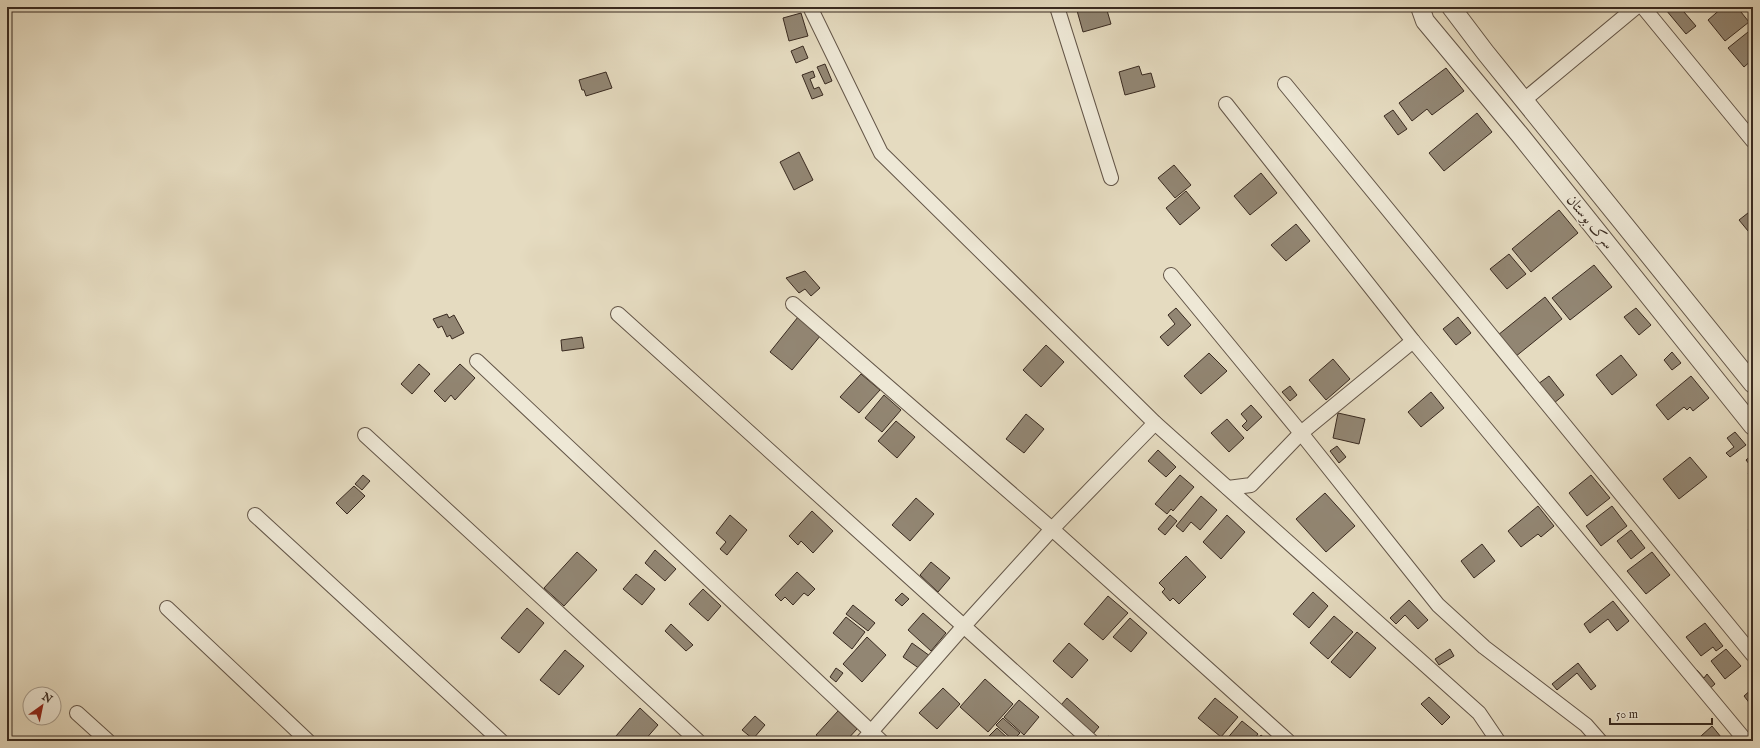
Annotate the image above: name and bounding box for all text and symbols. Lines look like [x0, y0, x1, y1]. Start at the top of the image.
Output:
street label: سرک بوستان [1562, 191, 1618, 253]
north arrow [22, 686, 62, 726]
text: N [38, 689, 55, 707]
scale bar [1610, 700, 1712, 726]
text: 50 m [1616, 707, 1638, 722]

